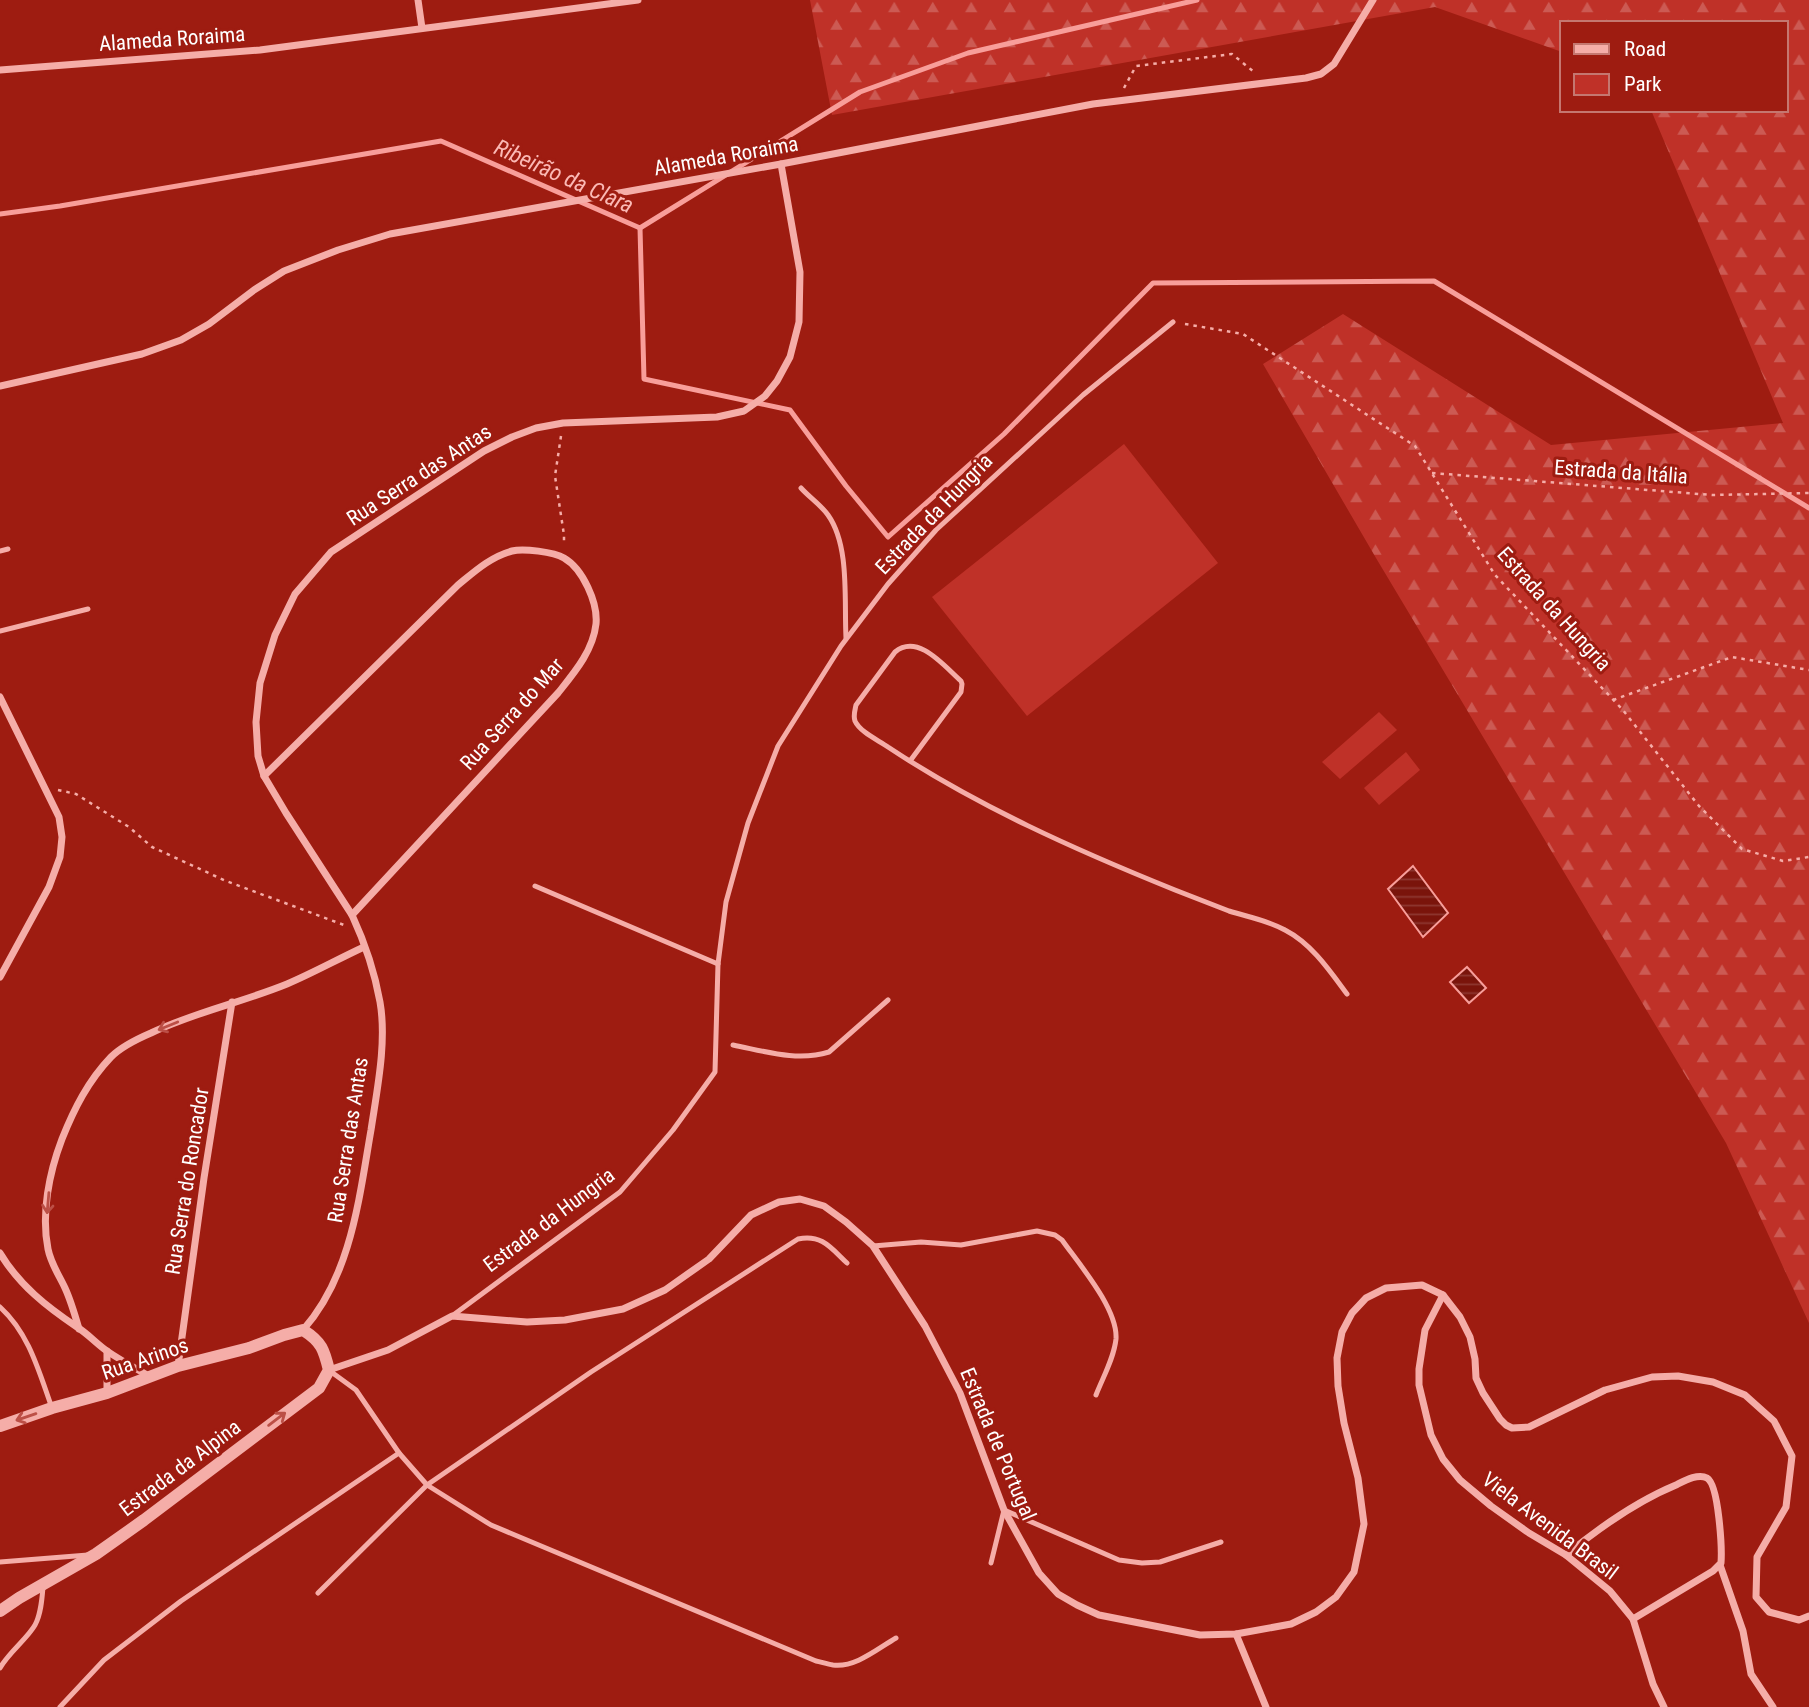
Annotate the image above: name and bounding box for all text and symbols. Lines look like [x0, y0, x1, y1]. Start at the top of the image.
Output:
legend [1560, 21, 1788, 112]
street label: Alameda Roraima [98, 22, 246, 56]
text: Road [1624, 37, 1666, 61]
text: Park [1624, 72, 1662, 96]
street label: Alameda Roraima [652, 131, 800, 181]
water label: Ribeirão da Clara [490, 134, 638, 219]
street label: Rua Serra das Antas [342, 419, 496, 531]
street label: Estrada da Hungria [871, 449, 997, 579]
street label: Estrada da Itália [1553, 455, 1689, 489]
street label: Estrada da Hungria [1492, 542, 1616, 676]
street label: Rua Serra do Mar [455, 653, 569, 775]
one-way arrow [157, 1020, 179, 1033]
street label: Rua Serra das Antas [323, 1056, 373, 1224]
street label: Rua Serra do Roncador [160, 1086, 214, 1276]
street label: Estrada da Hungria [479, 1163, 619, 1277]
one-way arrow [41, 1192, 54, 1214]
street label: Rua Arinos [99, 1333, 191, 1385]
street label: Estrada de Portugal [955, 1364, 1041, 1524]
one-way arrow [268, 1411, 286, 1426]
one-way arrow [15, 1412, 37, 1424]
street label: Estrada da Alpina [115, 1415, 245, 1521]
street label: Viela Avenida Brasil [1478, 1467, 1622, 1585]

